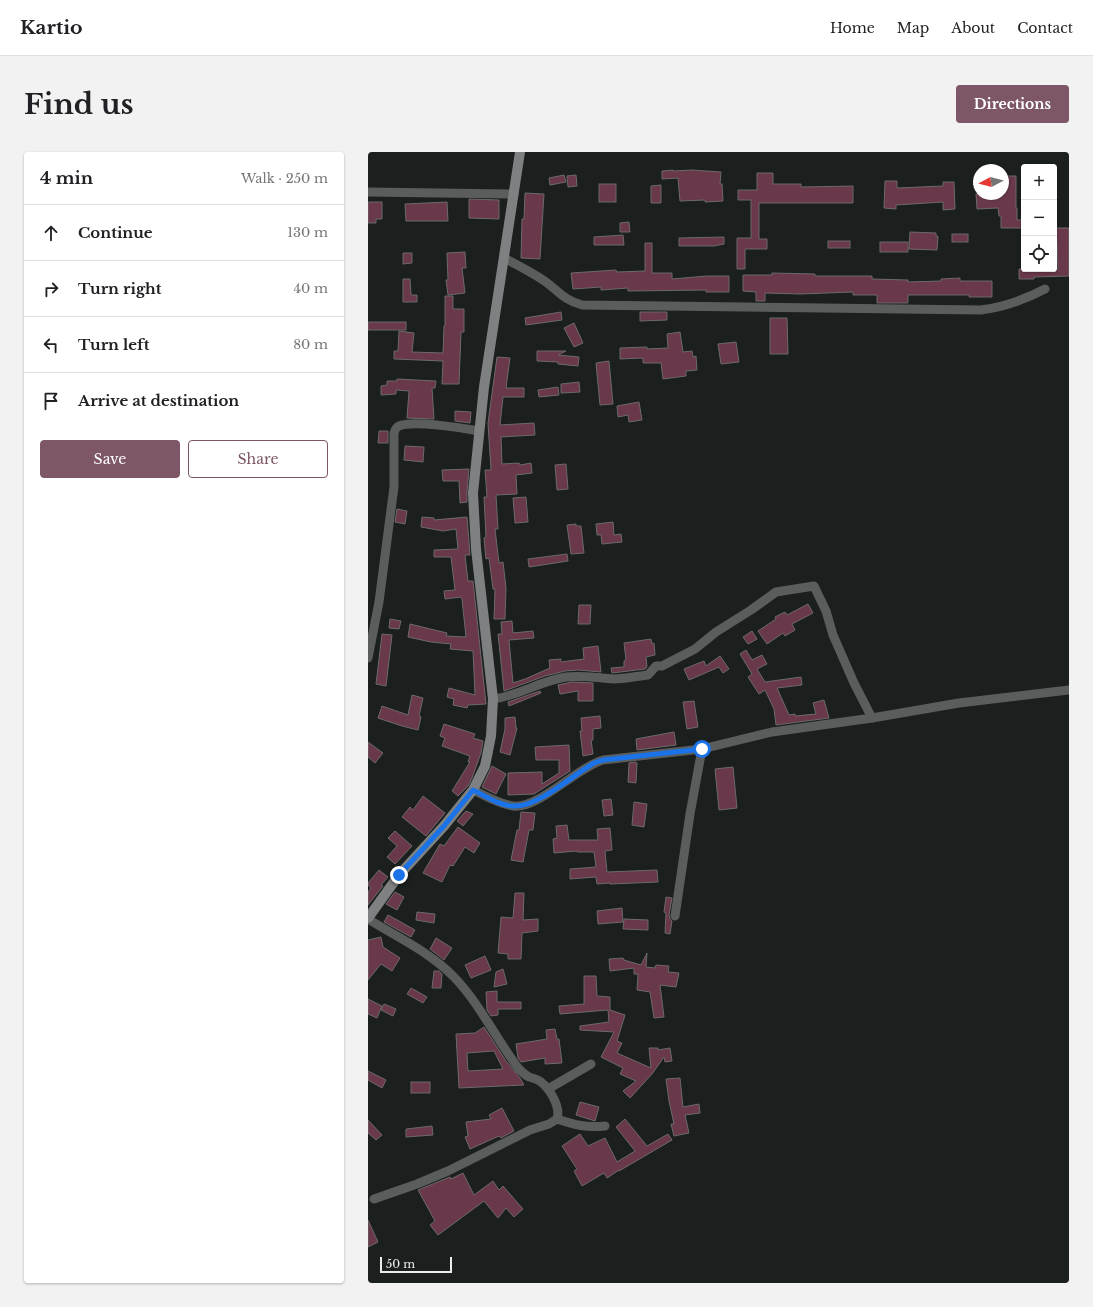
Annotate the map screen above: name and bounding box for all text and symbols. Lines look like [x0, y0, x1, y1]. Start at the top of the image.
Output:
text: Kartio [20, 16, 83, 39]
text: Home [830, 19, 875, 37]
text: Map [897, 19, 929, 37]
text: About [951, 19, 995, 37]
text: Contact [1017, 19, 1073, 37]
button: Directions [956, 85, 1069, 123]
text: Find us [24, 87, 134, 122]
north arrow [973, 164, 1009, 200]
map controls [1021, 164, 1057, 272]
button: + [1021, 164, 1057, 200]
text: 4 min [40, 168, 93, 189]
text: Walk · 250 m [241, 170, 328, 187]
button: − [1021, 200, 1057, 236]
icon: ahead [40, 222, 62, 244]
text: Continue [78, 223, 153, 242]
text: 130 m [287, 224, 328, 241]
button: locate [1021, 236, 1057, 272]
icon: right [40, 278, 62, 300]
text: Turn right [78, 279, 161, 298]
text: 40 m [293, 280, 328, 297]
icon: left [40, 334, 62, 356]
text: Turn left [78, 335, 149, 354]
text: 80 m [293, 336, 328, 353]
icon: arrive [40, 390, 62, 412]
text: Arrive at destination [78, 391, 239, 410]
button: Save [40, 440, 180, 478]
button: Share [188, 440, 328, 478]
route start [693, 740, 711, 758]
route end [390, 866, 408, 884]
scale bar [380, 1255, 452, 1274]
text: 50 m [386, 1257, 415, 1271]

